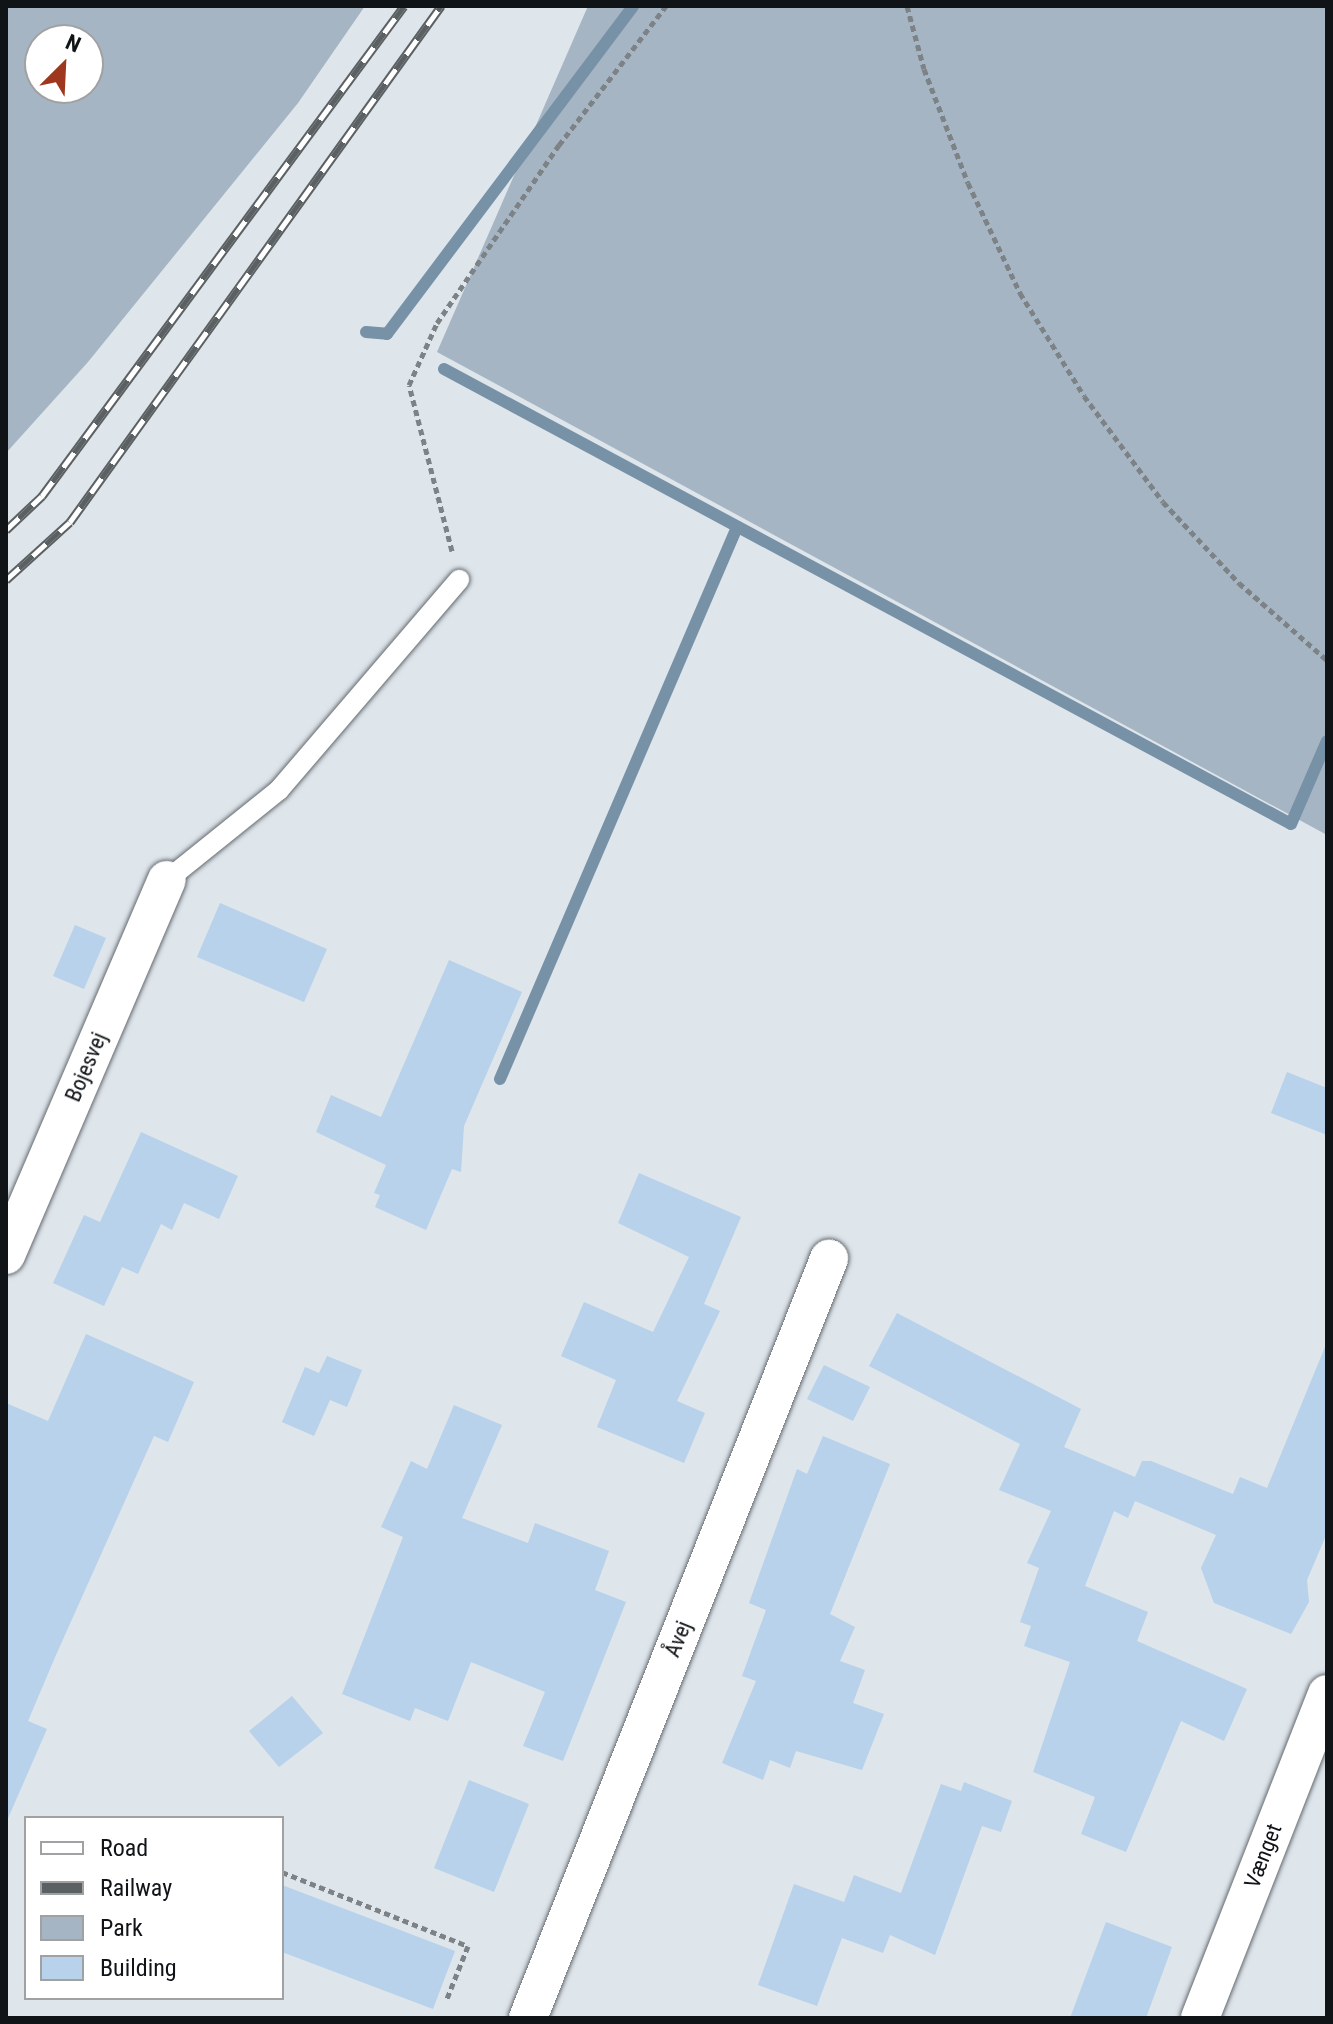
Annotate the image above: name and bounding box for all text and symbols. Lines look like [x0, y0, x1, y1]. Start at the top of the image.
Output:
north arrow [24, 24, 104, 104]
text: N [62, 29, 84, 58]
street label: Bojesvej [60, 1028, 112, 1106]
street label: Åvej [659, 1617, 697, 1661]
legend [24, 1816, 284, 2000]
street label: Vænget [1239, 1820, 1287, 1892]
text: Road [100, 1834, 148, 1862]
text: Railway [100, 1874, 172, 1902]
text: Park [100, 1914, 143, 1942]
text: Building [100, 1954, 177, 1982]

